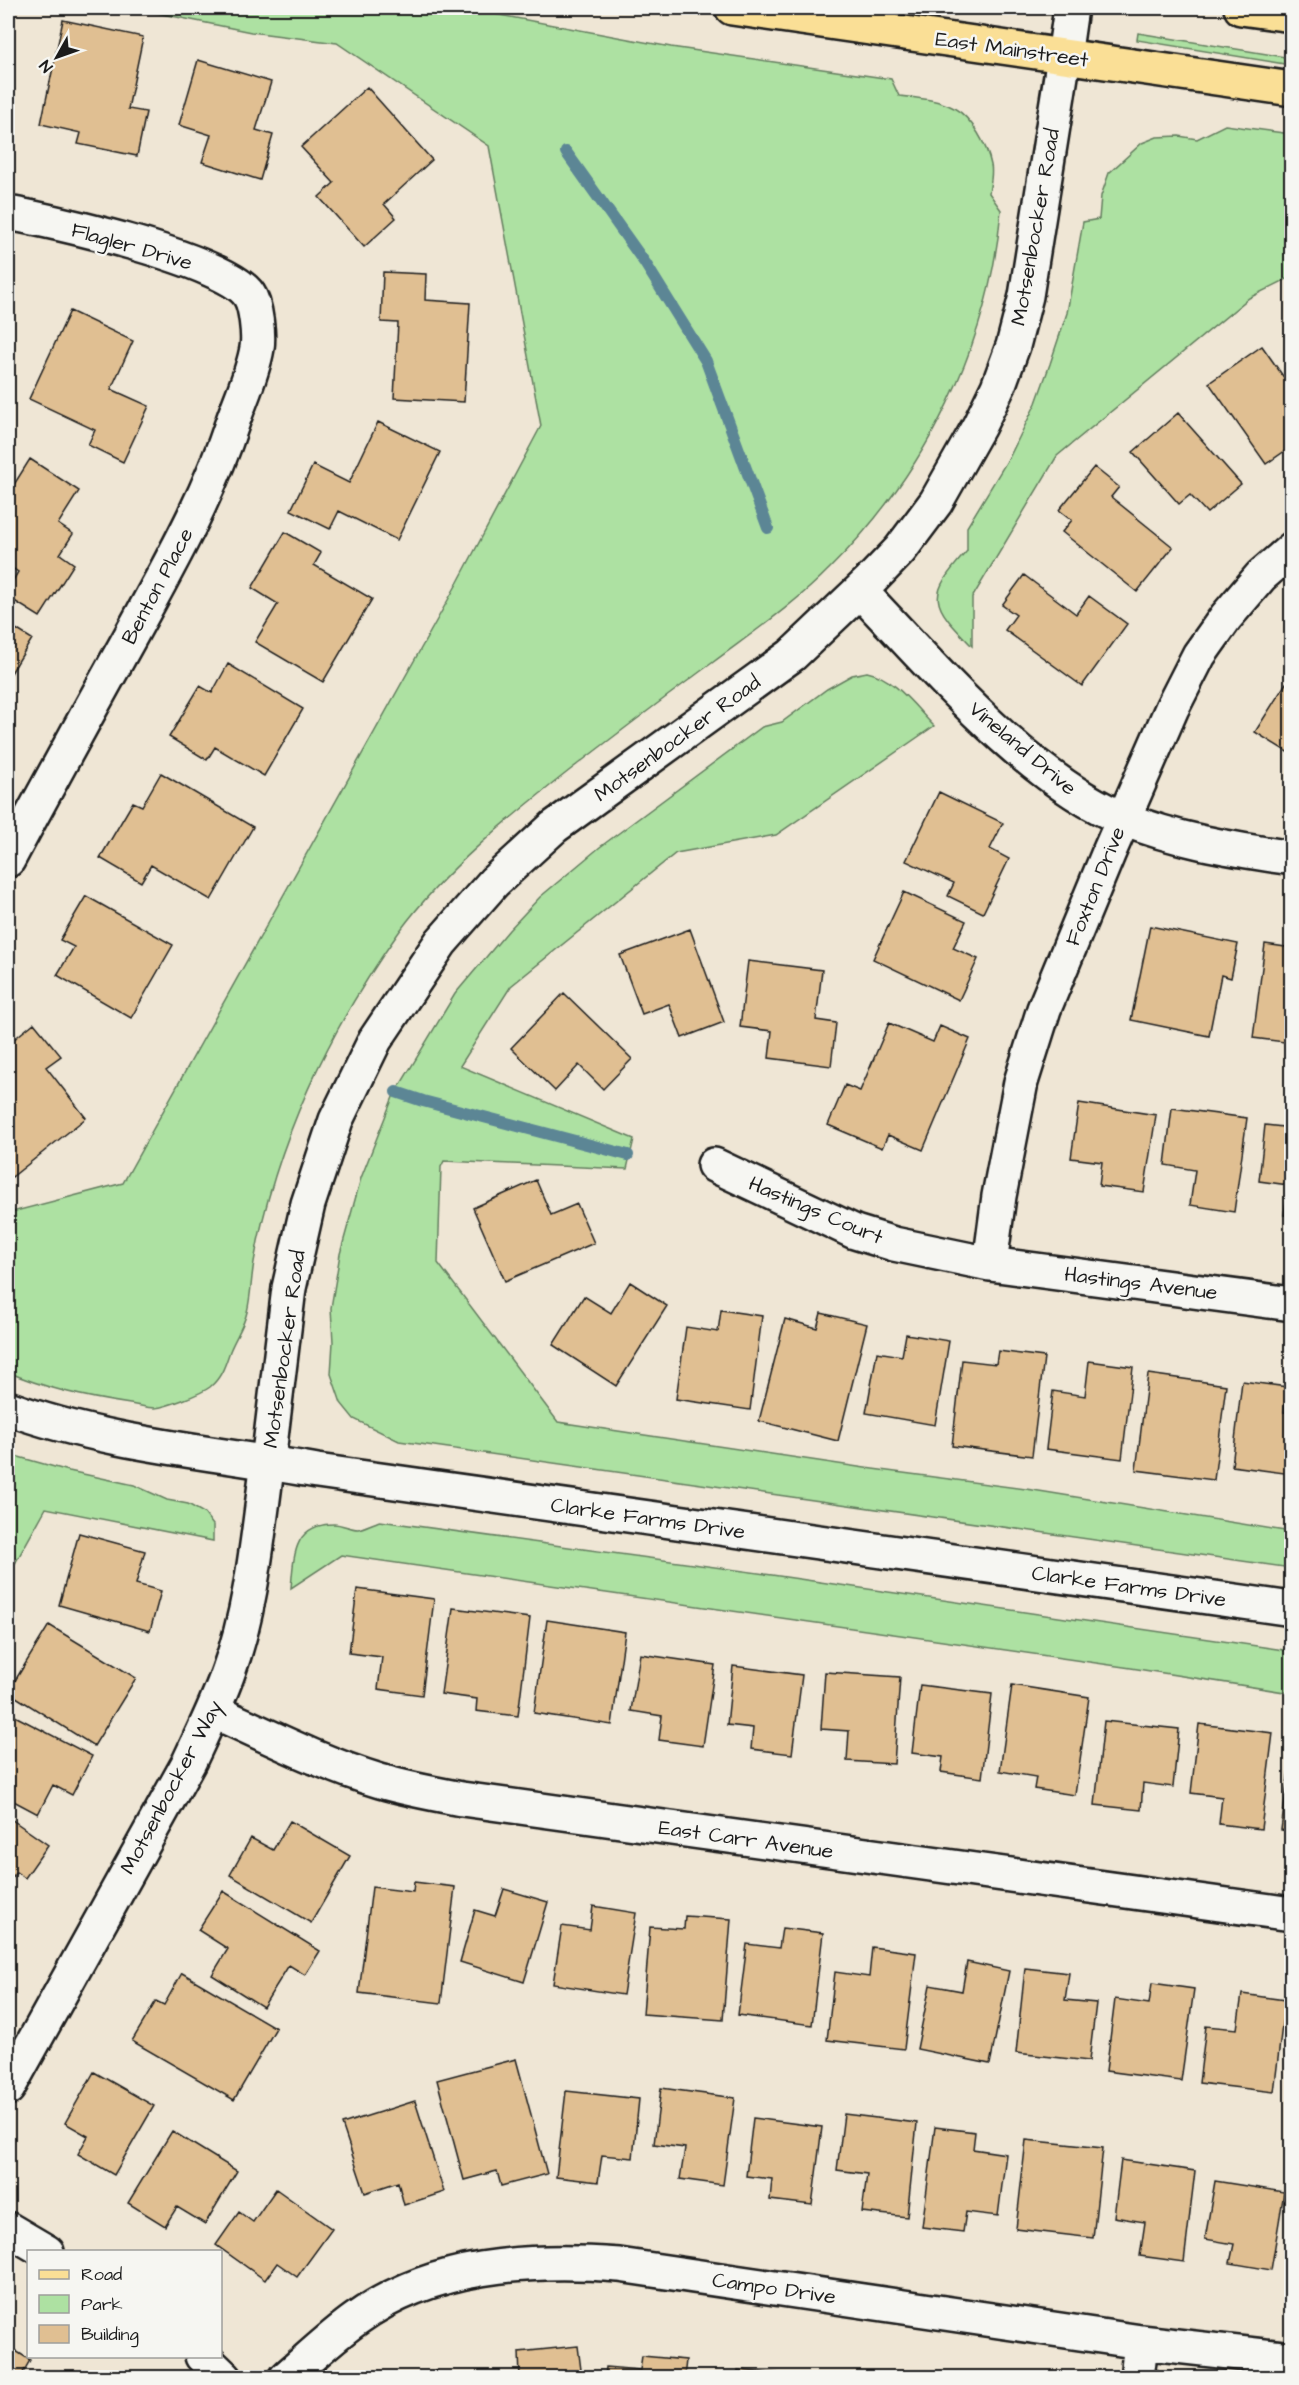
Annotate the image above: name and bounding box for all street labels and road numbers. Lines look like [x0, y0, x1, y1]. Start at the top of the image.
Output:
street label: East Mainstreet [934, 24, 1091, 75]
street label: Motsenbocker Road [1004, 126, 1067, 328]
street label: Flagler Drive [67, 215, 196, 280]
street label: Benton Place [115, 523, 200, 650]
street label: Motsenbocker Road [588, 668, 767, 809]
street label: Vineland Drive [963, 695, 1083, 802]
street label: Foxton Drive [1058, 822, 1133, 950]
street label: Hastings Court [743, 1169, 888, 1254]
street label: Motsenbocker Road [256, 1248, 313, 1450]
street label: Hastings Avenue [1062, 1260, 1219, 1309]
street label: Clarke Farms Drive [549, 1491, 747, 1546]
street label: Clarke Farms Drive [1030, 1559, 1228, 1614]
street label: Motsenbocker Way [113, 1695, 232, 1880]
street label: East Carr Avenue [657, 1813, 835, 1866]
street label: Campo Drive [710, 2265, 838, 2313]

